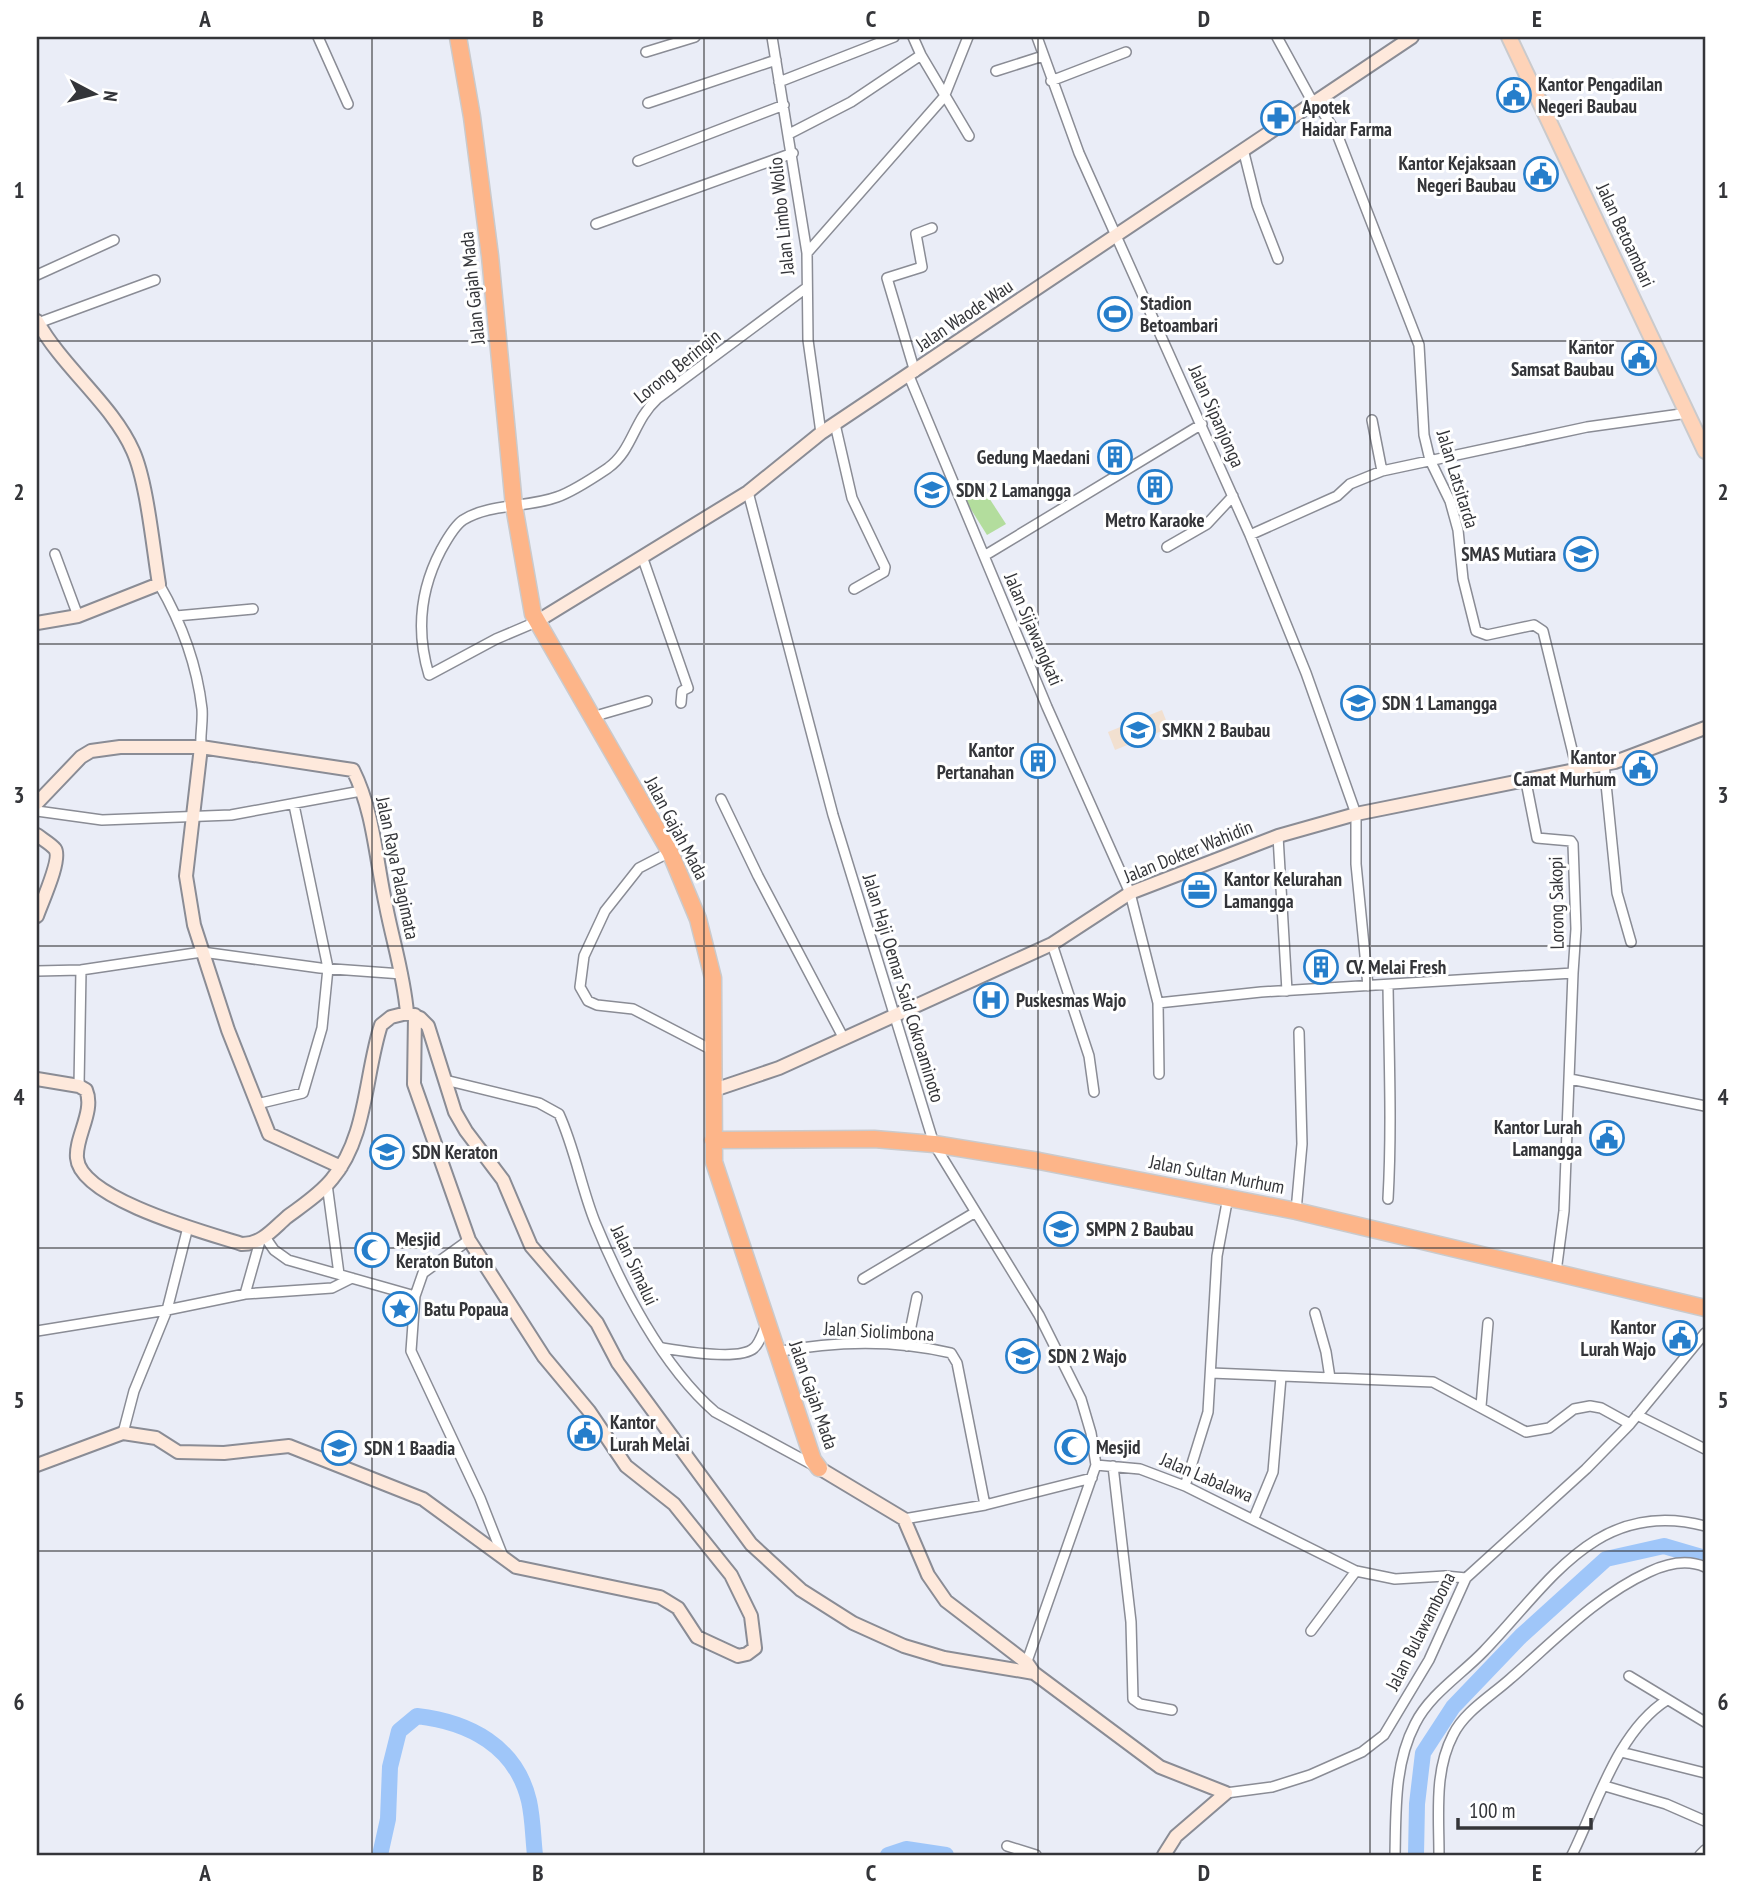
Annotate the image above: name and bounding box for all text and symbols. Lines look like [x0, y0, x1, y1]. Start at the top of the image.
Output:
text: A [198, 4, 211, 33]
text: B [532, 4, 544, 33]
text: C [866, 4, 877, 33]
text: D [1198, 4, 1210, 33]
text: E [1532, 4, 1542, 33]
north arrow [60, 60, 130, 130]
place label: Kantor Pengadilan Negeri Baubau [1538, 72, 1663, 118]
public building icon: Kantor Pengadilan Negeri Baubau [1495, 76, 1533, 114]
text: N [98, 90, 123, 103]
place label: Apotek Haidar Farma [1301, 95, 1392, 141]
pharmacy icon: Apotek Haidar Farma [1259, 99, 1297, 137]
place label: Kantor Kejaksaan Negeri Baubau [1399, 151, 1516, 197]
public building icon: Kantor Kejaksaan Negeri Baubau [1522, 155, 1560, 193]
street label: Jalan Limbo Wolio [763, 156, 799, 277]
text: 1 [14, 175, 25, 204]
text: 1 [1718, 175, 1729, 204]
street label: Jalan Betoambari [1591, 178, 1660, 291]
street label: Jalan Gajah Mada [454, 230, 490, 347]
street label: Jalan Waode Wau [910, 274, 1017, 357]
place label: Stadion Betoambari [1140, 291, 1218, 337]
sports icon: Stadion Betoambari [1096, 295, 1134, 333]
street label: Lorong Beringin [629, 324, 725, 408]
place label: Kantor Samsat Baubau [1511, 335, 1614, 381]
public building icon: Kantor Samsat Baubau [1620, 339, 1658, 377]
street label: Jalan Sipanjonga [1183, 360, 1250, 471]
street label: Jalan Latsitarda [1431, 426, 1484, 531]
building icon: Gedung Maedani [1096, 438, 1134, 476]
place label: Gedung Maedani [977, 445, 1090, 469]
building icon: Metro Karaoke [1136, 468, 1174, 506]
school or university icon: SDN 2 Lamangga [913, 471, 951, 509]
text: 2 [14, 477, 25, 506]
text: 2 [1718, 477, 1729, 506]
place label: SDN 2 Lamangga [956, 478, 1071, 502]
place label: Metro Karaoke [1105, 508, 1205, 532]
school or university icon: SMAS Mutiara [1562, 535, 1600, 573]
place label: SMAS Mutiara [1461, 542, 1556, 566]
street label: Jalan Sijawangkati [999, 568, 1069, 689]
school or university icon: SDN 1 Lamangga [1339, 684, 1377, 722]
place label: SDN 1 Lamangga [1382, 691, 1497, 715]
school or university icon: SMKN 2 Baubau [1119, 711, 1157, 749]
place label: SMKN 2 Baubau [1162, 718, 1270, 742]
place label: Kantor Pertanahan [937, 738, 1014, 784]
building icon: Kantor Pertanahan [1019, 742, 1057, 780]
place label: Kantor Camat Murhum [1513, 745, 1616, 791]
public building icon: Kantor Camat Murhum [1621, 749, 1659, 787]
street label: Jalan Gajah Mada [639, 772, 714, 884]
text: 3 [14, 780, 25, 809]
text: 3 [1718, 780, 1729, 809]
street label: Jalan Raya Palagimata [371, 794, 425, 941]
street label: Jalan Dokter Wahidin [1119, 814, 1256, 888]
street label: Lorong Sakopi [1543, 856, 1569, 950]
place label: Kantor Kelurahan Lamangga [1224, 867, 1342, 913]
street label: Jalan Haji Oemar Said Cokroaminoto [858, 870, 950, 1105]
office icon: Kantor Kelurahan Lamangga [1180, 871, 1218, 909]
building icon: CV. Melai Fresh [1302, 948, 1340, 986]
place label: CV. Melai Fresh [1346, 955, 1446, 979]
hospital icon: Puskesmas Wajo [972, 981, 1010, 1019]
place label: Puskesmas Wajo [1016, 988, 1126, 1012]
text: 4 [14, 1082, 25, 1111]
text: 4 [1718, 1082, 1729, 1111]
place label: Kantor Lurah Lamangga [1494, 1115, 1582, 1161]
public building icon: Kantor Lurah Lamangga [1588, 1119, 1626, 1157]
school or university icon: SDN Keraton [368, 1133, 406, 1171]
place label: SDN Keraton [412, 1140, 498, 1164]
street label: Jalan Sultan Murhum [1146, 1149, 1287, 1199]
school or university icon: SMPN 2 Baubau [1042, 1210, 1080, 1248]
place label: SMPN 2 Baubau [1086, 1217, 1194, 1241]
street label: Jalan Simalui [606, 1220, 664, 1309]
place label: Mesjid Keraton Buton [396, 1227, 493, 1273]
mosque icon: Mesjid Keraton Buton [353, 1231, 391, 1269]
place icon: Batu Popaua [381, 1290, 419, 1328]
place label: Batu Popaua [424, 1297, 509, 1321]
place label: Kantor Lurah Wajo [1581, 1315, 1656, 1361]
street label: Jalan Siolimbona [822, 1316, 935, 1346]
public building icon: Kantor Lurah Wajo [1661, 1319, 1699, 1357]
street label: Jalan Gajah Mada [784, 1337, 844, 1452]
school or university icon: SDN 2 Wajo [1004, 1337, 1042, 1375]
place label: SDN 2 Wajo [1048, 1344, 1127, 1368]
text: 5 [14, 1385, 25, 1414]
text: 5 [1718, 1385, 1729, 1414]
place label: Kantor Lurah Melai [610, 1410, 690, 1456]
public building icon: Kantor Lurah Melai [566, 1414, 604, 1452]
mosque icon: Mesjid [1053, 1428, 1091, 1466]
school or university icon: SDN 1 Baadia [320, 1429, 358, 1467]
place label: Mesjid [1096, 1435, 1140, 1459]
place label: SDN 1 Baadia [364, 1436, 455, 1460]
street label: Jalan Labalawa [1156, 1446, 1257, 1507]
street label: Jalan Bulawambona [1379, 1568, 1460, 1695]
text: 6 [14, 1687, 25, 1716]
text: 6 [1718, 1687, 1729, 1716]
scale bar [1458, 1787, 1592, 1831]
text: 100 m [1469, 1797, 1515, 1824]
text: A [198, 1858, 211, 1887]
text: B [532, 1858, 544, 1887]
text: C [866, 1858, 877, 1887]
text: D [1198, 1858, 1210, 1887]
text: E [1532, 1858, 1542, 1887]

